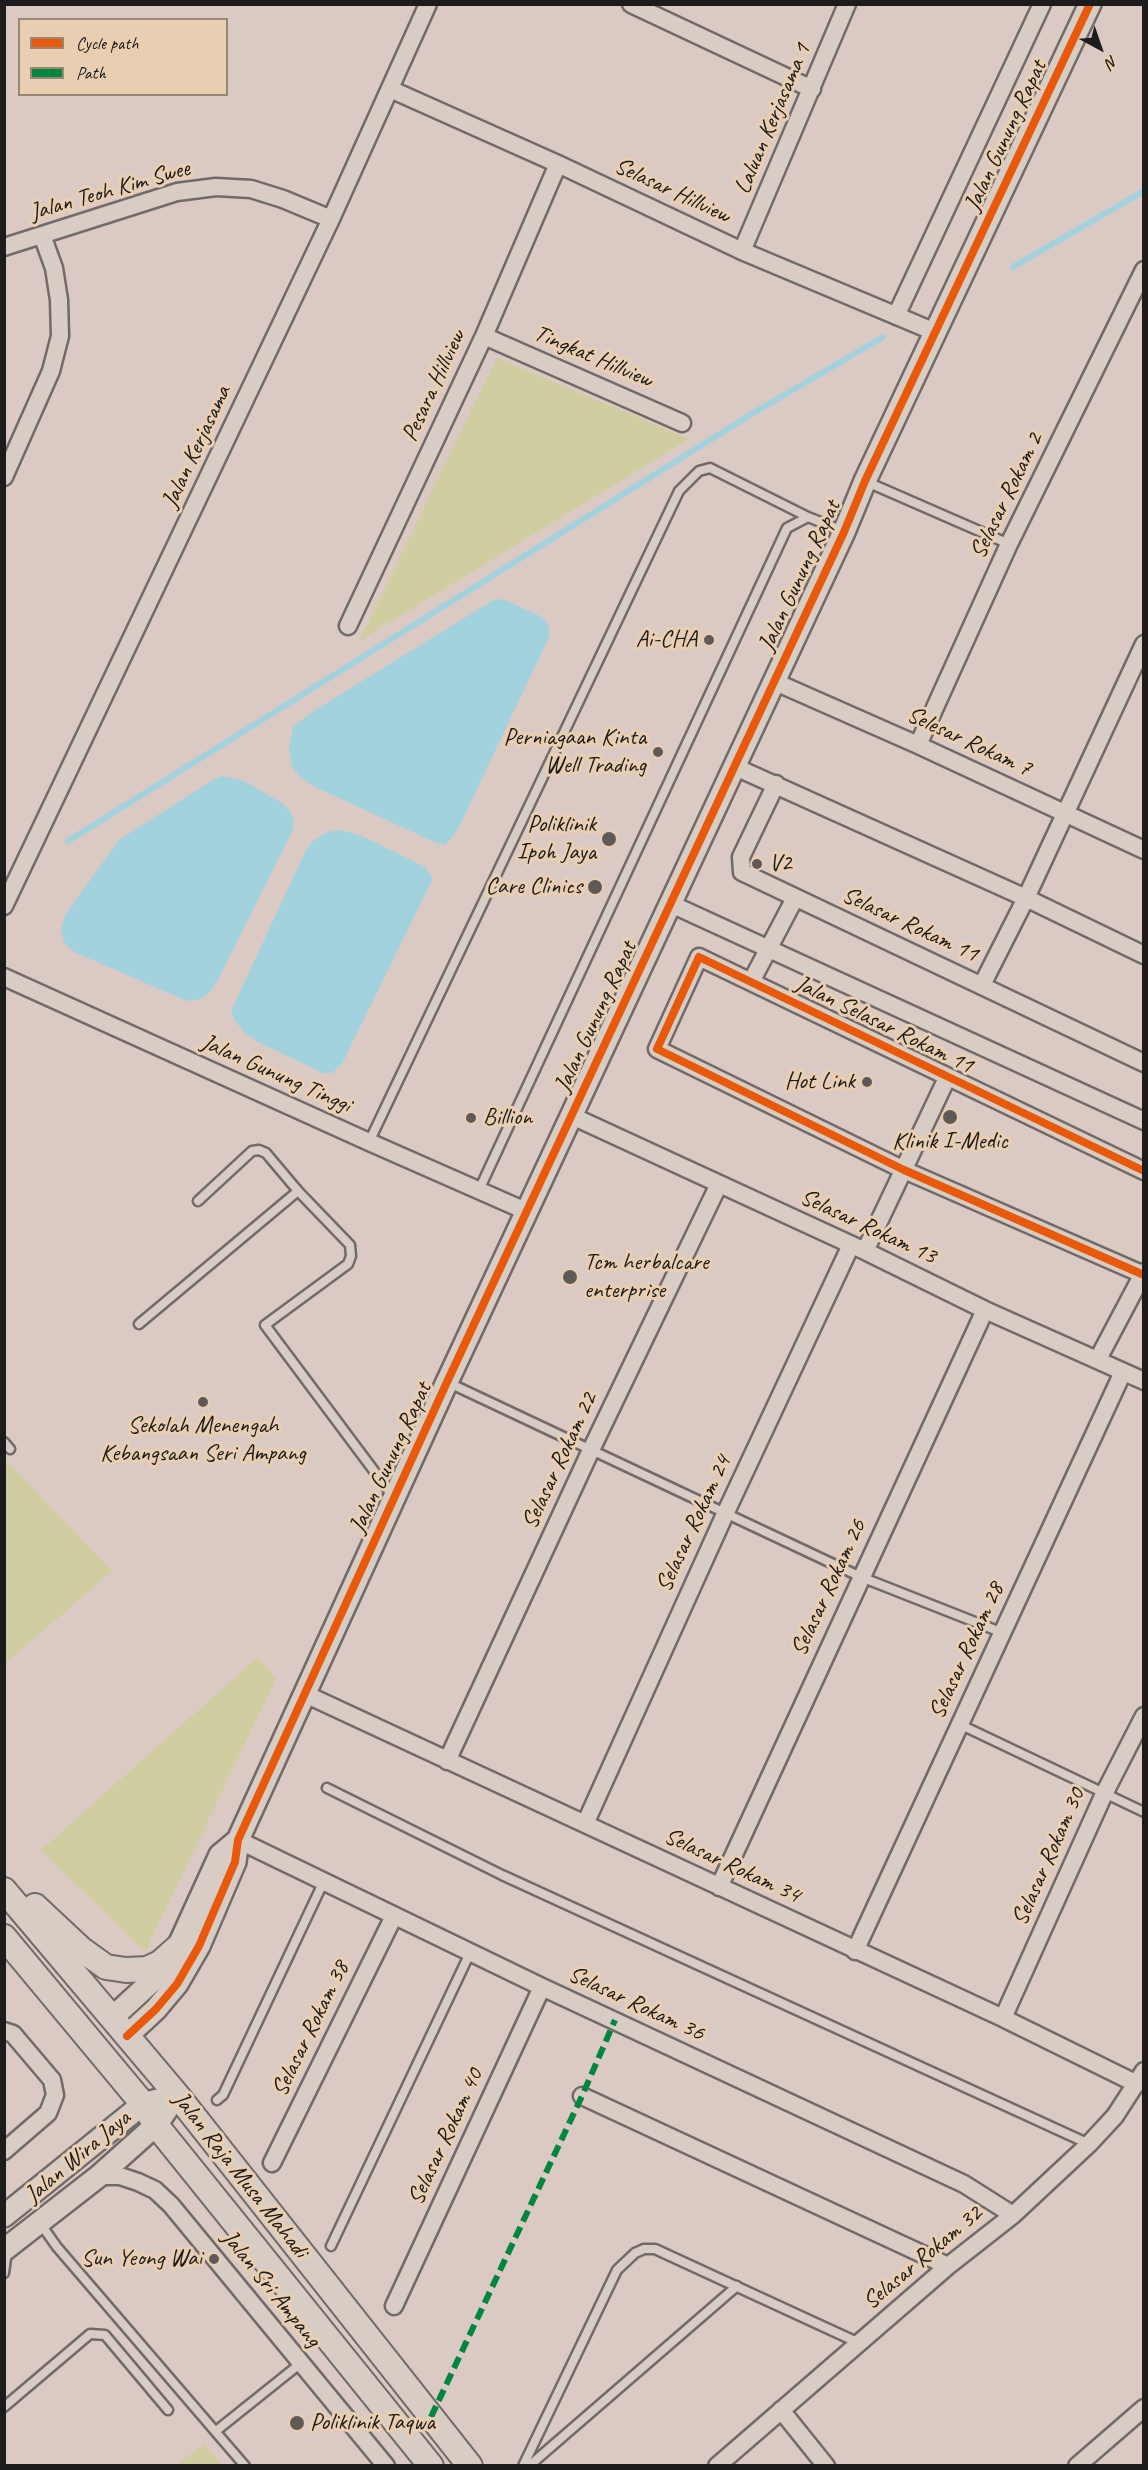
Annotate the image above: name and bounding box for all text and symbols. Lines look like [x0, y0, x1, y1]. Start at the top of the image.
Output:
legend [18, 18, 228, 96]
north arrow [1070, 18, 1130, 78]
text: Cycle path [76, 32, 138, 54]
street label: Laluan Kerjasama 1 [728, 39, 818, 199]
text: N [1101, 51, 1122, 73]
street label: Jalan Gunung Rapat [958, 56, 1054, 216]
text: Path [76, 62, 106, 84]
street label: Selasar Hillview [610, 152, 734, 230]
street label: Jalan Teoh Kim Swee [27, 154, 193, 228]
street label: Tingkat Hillview [529, 319, 657, 395]
street label: Pesara Hillview [396, 326, 472, 446]
street label: Jalan Kerjasama [156, 381, 238, 513]
street label: Selasar Rokam 2 [964, 428, 1050, 564]
street label: Jalan Gunung Rapat [752, 496, 848, 656]
place label: Ai-CHA [636, 626, 697, 654]
marker: Ai-CHA [702, 633, 716, 647]
street label: Selesar Rokam 7 [902, 701, 1036, 783]
place label: Perniagaan Kinta Well Trading [503, 724, 646, 780]
marker: Perniagaan Kinta Well Trading [651, 745, 665, 759]
place label: Poliklinik Ipoh Jaya [517, 811, 596, 867]
marker: Poliklinik Ipoh Jaya [600, 830, 618, 848]
place label: V2 [769, 850, 792, 878]
marker: V2 [750, 857, 764, 871]
place label: Care Clinics [486, 873, 582, 901]
marker: Care Clinics [586, 878, 604, 896]
street label: Selasar Rokam 11 [837, 881, 983, 969]
street label: Jalan Gunung Rapat [548, 937, 644, 1097]
street label: Jalan Selasar Rokam 11 [790, 969, 978, 1081]
street label: Jalan Gunung Tinggi [197, 1028, 355, 1120]
place label: Hot Link [785, 1068, 855, 1096]
marker: Hot Link [860, 1075, 874, 1089]
place label: Billion [483, 1104, 532, 1132]
marker: Klinik I-Medic [941, 1108, 959, 1126]
marker: Billion [464, 1111, 478, 1125]
place label: Klinik I-Medic [892, 1128, 1008, 1156]
street label: Selasar Rokam 13 [795, 1183, 941, 1271]
place label: Tcm herbalcare enterprise [584, 1249, 708, 1305]
marker: Tcm herbalcare enterprise [561, 1268, 579, 1286]
street label: Jalan Gunung Rapat [343, 1378, 439, 1538]
street label: Selasar Rokam 22 [516, 1388, 604, 1534]
marker: Sekolah Menengah Kebangsaan Seri Ampang [196, 1395, 210, 1409]
place label: Sekolah Menengah Kebangsaan Seri Ampang [100, 1412, 306, 1468]
street label: Selasar Rokam 24 [650, 1451, 738, 1597]
street label: Selasar Rokam 26 [785, 1515, 873, 1661]
street label: Selasar Rokam 28 [923, 1578, 1011, 1724]
street label: Selasar Rokam 30 [1006, 1784, 1092, 1930]
street label: Selasar Rokam 34 [659, 1822, 805, 1910]
street label: Selasar Rokam 38 [266, 1957, 356, 2101]
street label: Selasar Rokam 36 [563, 1960, 709, 2048]
street label: Selasar Rokam 40 [402, 2064, 490, 2210]
street label: Jalan Raja Musa Mahadi [166, 2086, 314, 2264]
street label: Jalan Wira Jaya [19, 2104, 137, 2210]
street label: Selasar Rokam 32 [857, 2200, 989, 2316]
street label: Jalan Sri Ampang [215, 2224, 327, 2354]
place label: Sun Yeong Wai [81, 2245, 202, 2273]
marker: Sun Yeong Wai [207, 2252, 221, 2266]
place label: Poliklinik Taqwa [310, 2409, 435, 2437]
marker: Poliklinik Taqwa [288, 2414, 306, 2432]

